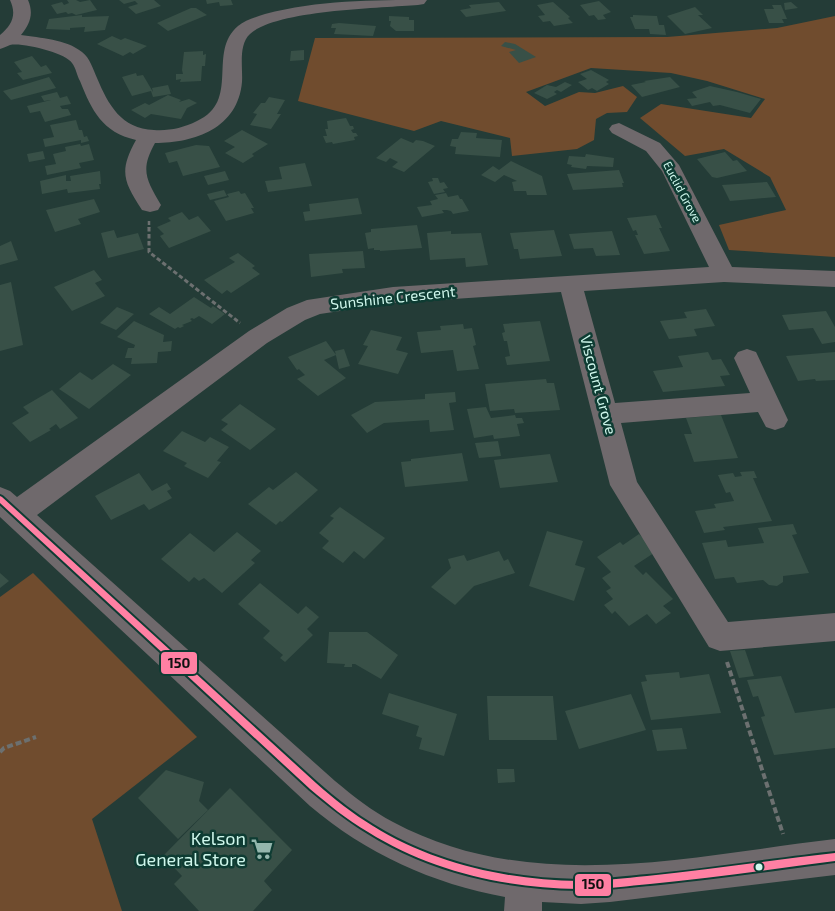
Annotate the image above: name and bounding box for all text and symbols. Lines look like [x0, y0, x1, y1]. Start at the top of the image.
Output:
street label: Euclid Grove [661, 159, 705, 224]
street label: Sunshine Crescent [329, 281, 457, 313]
street label: Viscount Grove [577, 333, 621, 436]
line badge: 150 [160, 651, 198, 675]
text: 150 [168, 654, 190, 671]
place label: Kelson General Store [135, 827, 246, 870]
supermarket icon: Kelson General Store [249, 836, 275, 862]
unlabelled marker [754, 862, 764, 872]
line badge: 150 [574, 873, 612, 897]
text: 150 [582, 875, 604, 892]

